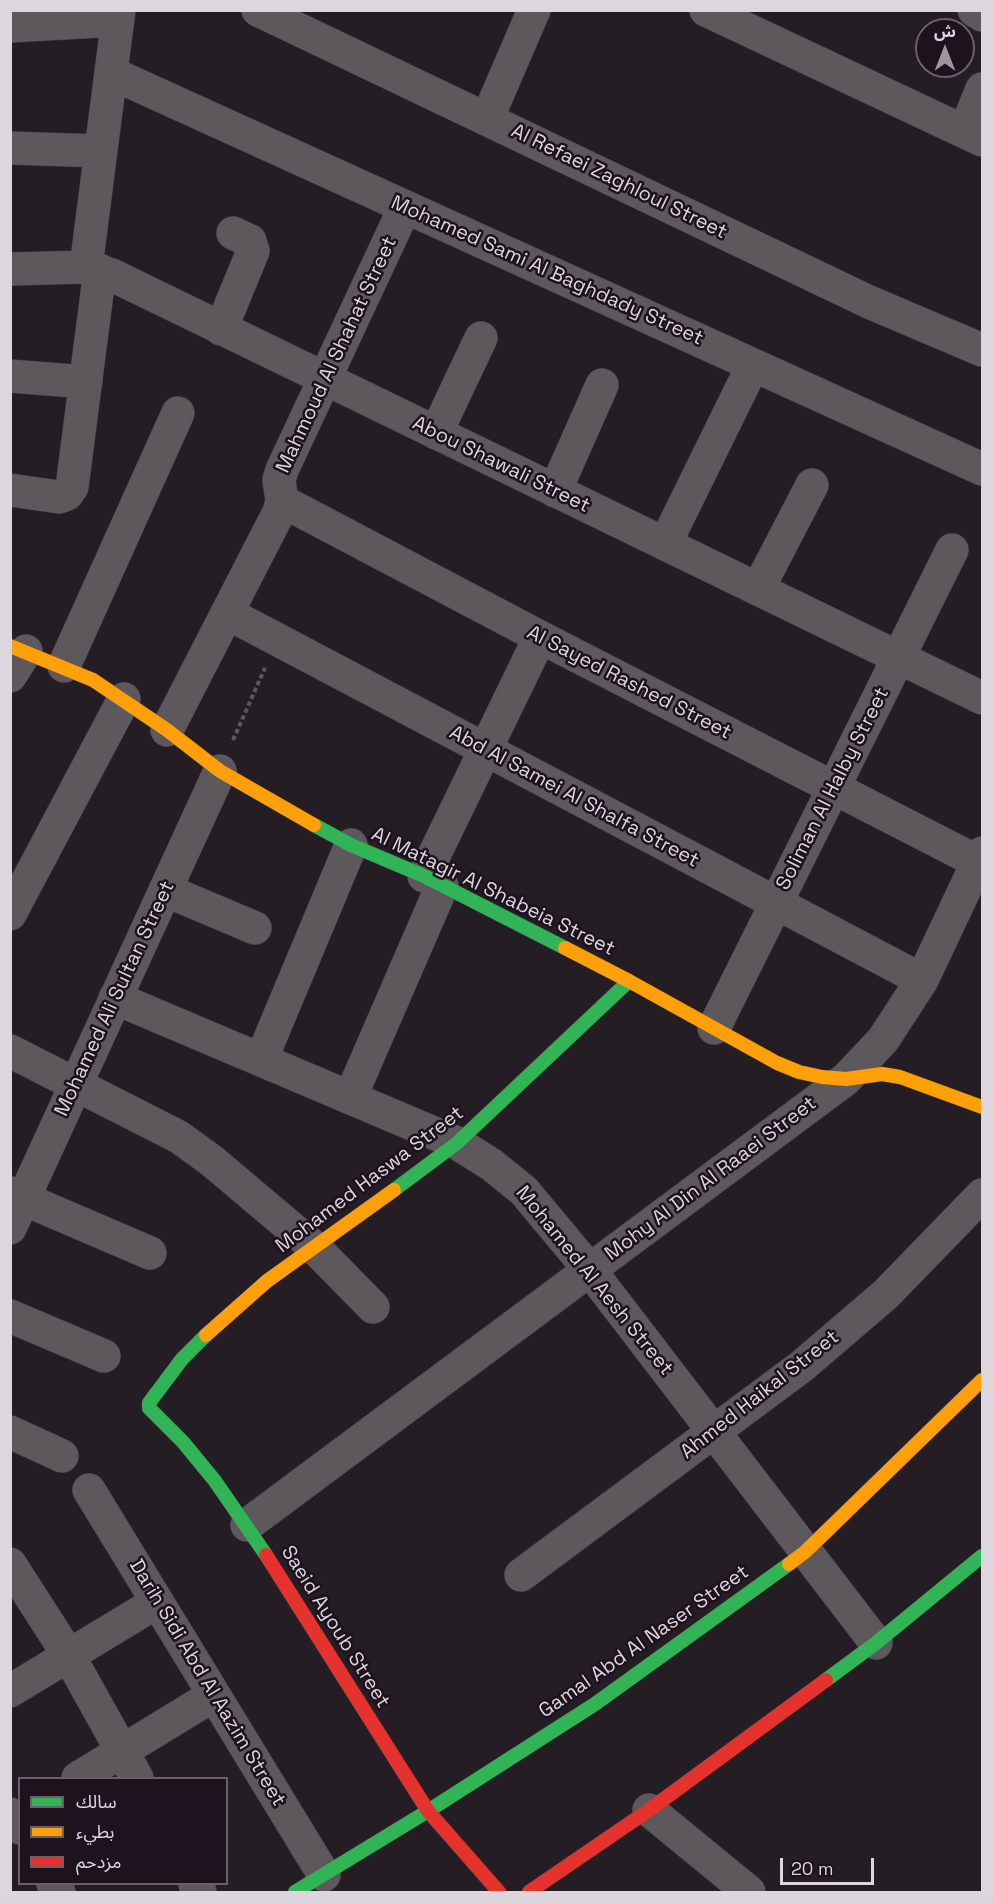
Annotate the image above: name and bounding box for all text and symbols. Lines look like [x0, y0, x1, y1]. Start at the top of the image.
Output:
north arrow [915, 18, 975, 78]
text: ش [934, 21, 956, 42]
street label: Al Refaei Zaghloul Street [507, 119, 731, 245]
street label: Mohamed Sami Al Baghdady Street [387, 191, 707, 351]
street label: Mahmoud Al Shahat Street [272, 233, 402, 477]
street label: Abou Shawali Street [408, 412, 594, 518]
street label: Al Sayed Rashed Street [523, 621, 735, 745]
street label: Soliman Al Halby Street [771, 684, 895, 894]
street label: Abd Al Samei Al Shalfa Street [445, 721, 703, 873]
street label: Al Matagir Al Shabeia Street [367, 823, 619, 961]
street label: Mohamed Ali Sultan Street [50, 878, 180, 1120]
street label: Mohy Al Din Al Raaei Street [601, 1092, 821, 1266]
street label: Mohamed Haswa Street [271, 1102, 469, 1258]
street label: Mohamed Al Aesh Street [510, 1182, 678, 1380]
street label: Ahmed Haikal Street [676, 1326, 844, 1464]
street label: Saeid Ayoub Street [275, 1541, 395, 1713]
street label: Darih Sidi Abd Al Aazim Street [124, 1555, 290, 1811]
street label: Gamal Abd Al Naser Street [535, 1560, 753, 1724]
legend [18, 1777, 228, 1885]
text: سالك [76, 1790, 117, 1813]
text: بطيء [76, 1820, 114, 1843]
scale bar [783, 1846, 878, 1884]
text: مزدحم [76, 1850, 121, 1873]
text: 20 m [791, 1857, 834, 1880]

